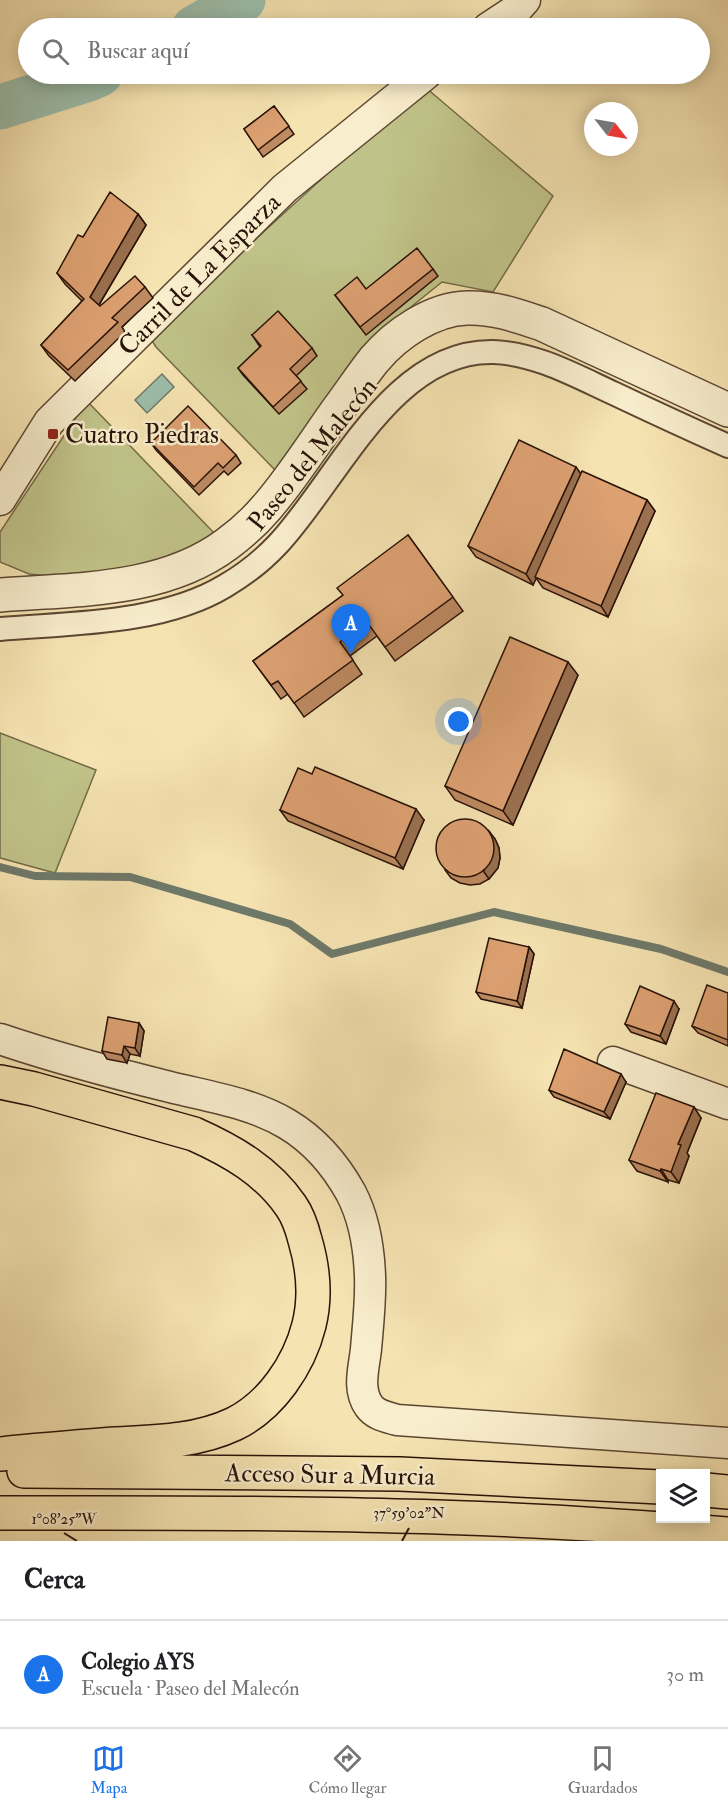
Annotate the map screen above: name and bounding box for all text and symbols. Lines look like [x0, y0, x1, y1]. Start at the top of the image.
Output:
search box [18, 18, 710, 84]
icon: search [39, 35, 72, 68]
text: Buscar aquí [87, 37, 189, 65]
north arrow [584, 102, 638, 156]
street label: Carril de La Esparza [112, 187, 289, 363]
street label: Paseo del Malecón [241, 371, 384, 538]
place label: Cuatro Piedras [65, 419, 219, 451]
marker: Cuatro Piedras [46, 427, 60, 441]
pin: A [332, 604, 370, 654]
your location [444, 707, 473, 736]
street label: Acceso Sur a Murcia [224, 1457, 436, 1493]
map controls [656, 1469, 710, 1523]
button: layers [656, 1469, 710, 1523]
text: 37°59'02"N [373, 1504, 445, 1523]
text: 1°08'25"W [31, 1510, 97, 1529]
text: Cerca [24, 1564, 85, 1596]
text: Colegio AYS [81, 1648, 195, 1676]
text: A [37, 1662, 50, 1687]
text: 30 m [666, 1662, 704, 1687]
text: Escuela · Paseo del Malecón [81, 1676, 300, 1701]
tab: Mapa [91, 1742, 127, 1798]
tab: Cómo llegar [308, 1742, 387, 1798]
tab: Guardados [568, 1742, 637, 1798]

